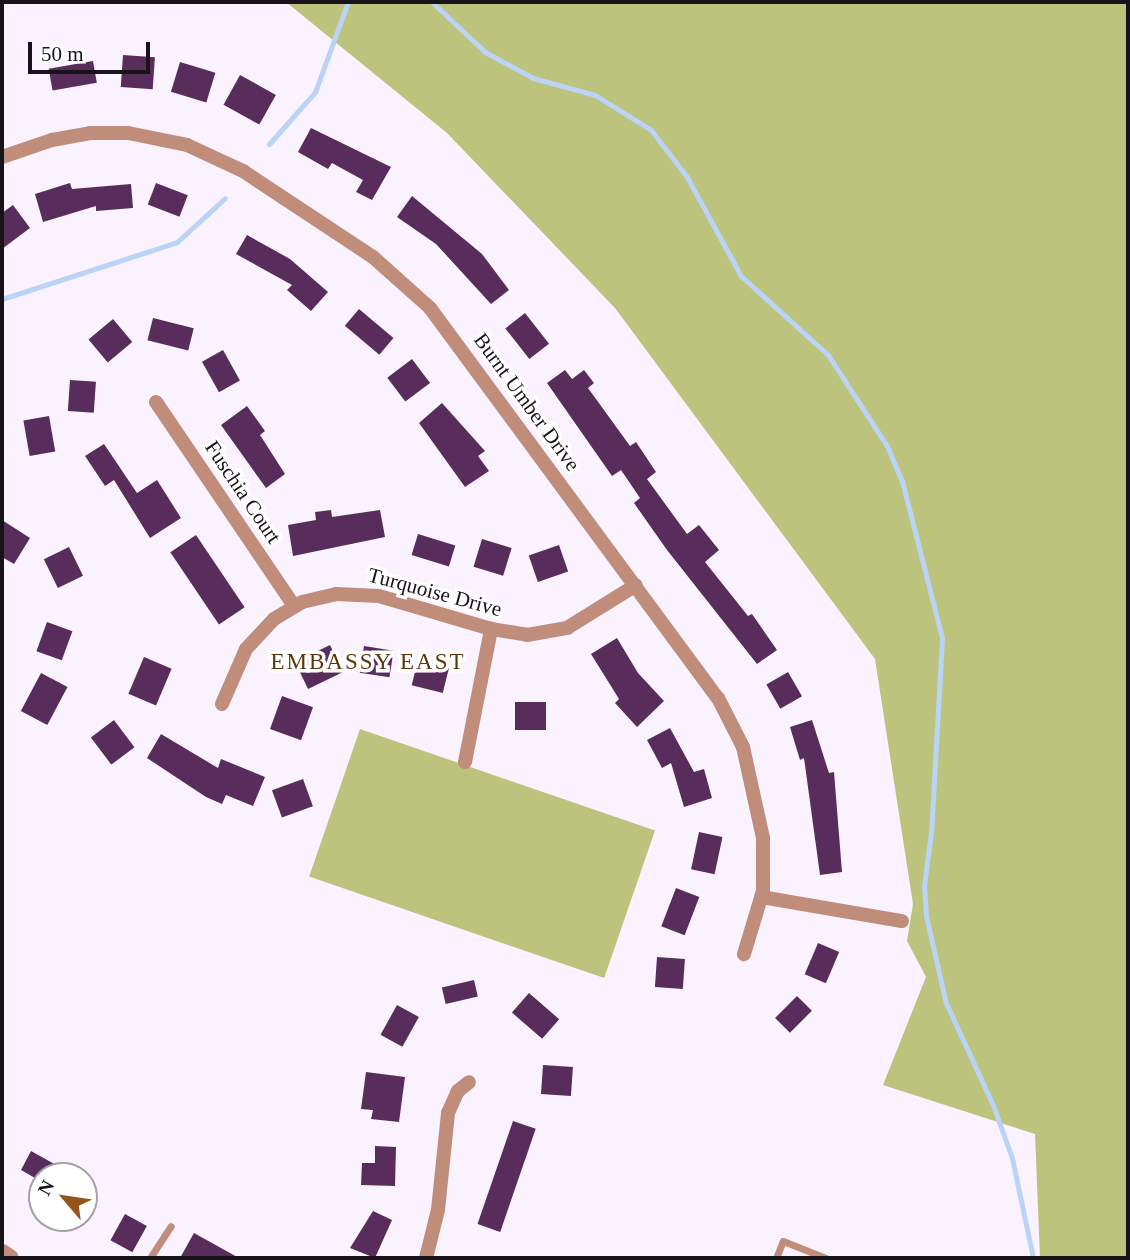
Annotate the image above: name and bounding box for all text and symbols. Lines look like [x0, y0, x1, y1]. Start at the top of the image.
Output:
scale bar [32, 28, 154, 72]
text: 50 m [41, 42, 84, 66]
street label: Burnt Umber Drive [468, 328, 586, 476]
street label: Fuschia Court [199, 436, 287, 548]
street label: Turquoise Drive [365, 562, 505, 622]
district label: EMBASSY EAST [272, 648, 464, 676]
north arrow [28, 1162, 98, 1232]
text: N [33, 1176, 58, 1199]

